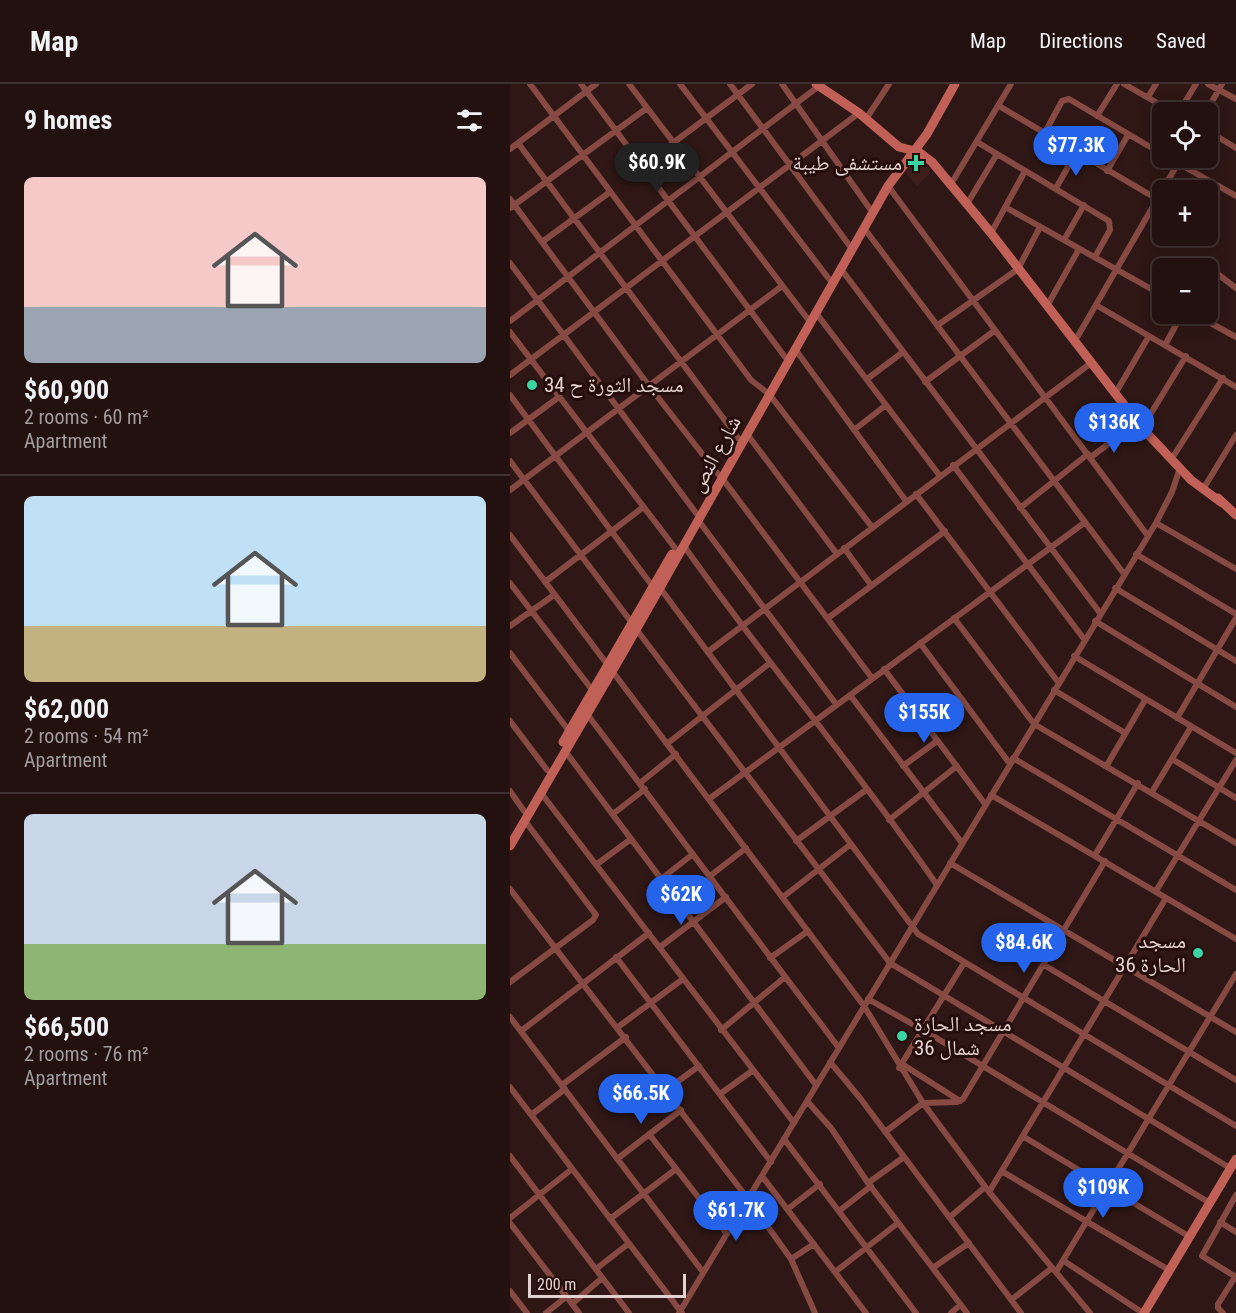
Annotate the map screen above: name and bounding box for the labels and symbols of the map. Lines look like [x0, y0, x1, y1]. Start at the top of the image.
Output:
pin: $77.3K [1027, 126, 1125, 177]
pin: $60.9K [608, 143, 706, 194]
place label: مستشفى طيبة [793, 151, 902, 176]
marker: مستشفى طيبة [907, 154, 925, 172]
place label: مسجد الثورة ح 34 [544, 373, 684, 398]
marker: مسجد الثورة ح 34 [525, 378, 539, 392]
pin: $136K [1072, 403, 1156, 454]
street label: شارع النص [684, 412, 747, 497]
pin: $155K [882, 693, 966, 744]
pin: $62K [645, 875, 717, 926]
pin: $84.6K [975, 923, 1073, 974]
place label: مسجد الحارة 36 [1115, 929, 1186, 977]
marker: مسجد الحارة 36 [1191, 946, 1205, 960]
place label: مسجد الحارة 36 شمال [914, 1012, 1012, 1060]
marker: مسجد الحارة 36 شمال [895, 1029, 909, 1043]
pin: $66.5K [592, 1074, 690, 1125]
pin: $109K [1061, 1168, 1145, 1219]
pin: $61.7K [687, 1191, 785, 1242]
scale bar [528, 1271, 686, 1298]

